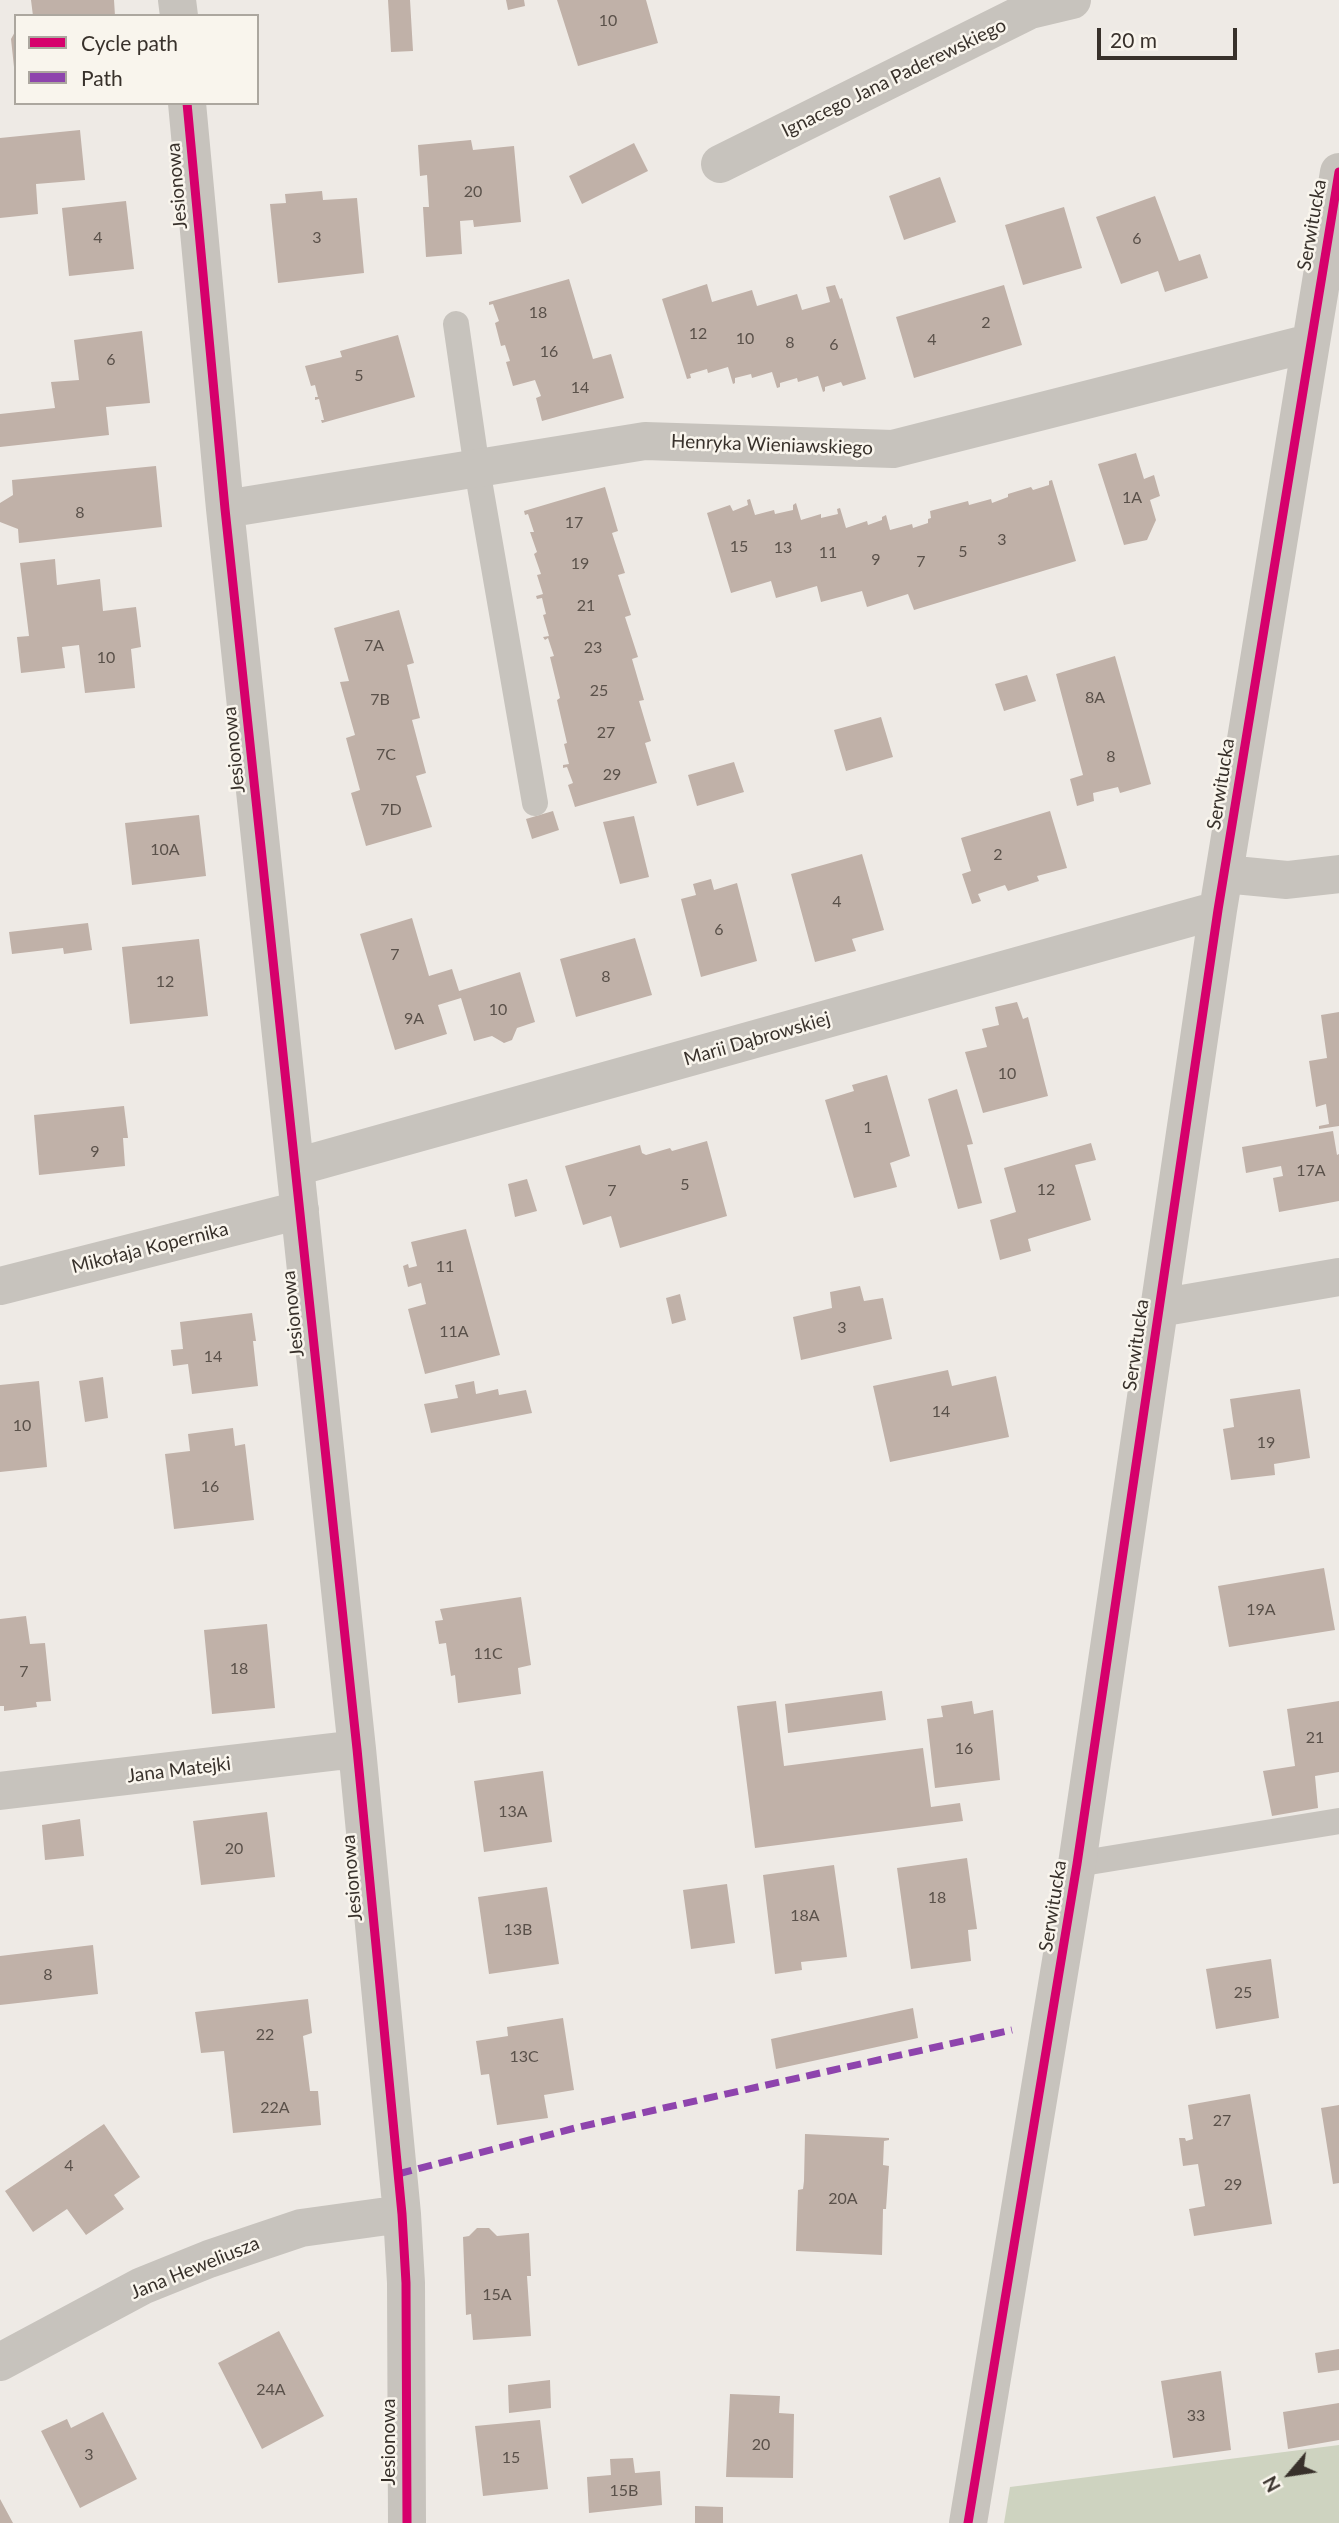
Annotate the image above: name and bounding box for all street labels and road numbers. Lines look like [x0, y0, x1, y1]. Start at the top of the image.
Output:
street label: Ignacego Jana Paderewskiego [778, 14, 1010, 142]
street label: Jesionowa [162, 142, 192, 230]
street label: Serwitucka [1293, 178, 1331, 272]
street label: Henryka Wieniawskiego [671, 430, 873, 460]
street label: Jesionowa [218, 706, 250, 794]
street label: Serwitucka [1203, 737, 1239, 831]
street label: Marii Dąbrowskiej [681, 1007, 833, 1071]
street label: Mikołaja Kopernika [69, 1218, 231, 1278]
street label: Jesionowa [277, 1270, 309, 1358]
street label: Serwitucka [1118, 1298, 1154, 1392]
street label: Jana Matejki [126, 1752, 232, 1788]
street label: Jesionowa [337, 1834, 367, 1922]
street label: Serwitucka [1035, 1859, 1071, 1953]
street label: Jana Heweliusza [127, 2232, 263, 2304]
street label: Jesionowa [378, 2399, 400, 2485]

